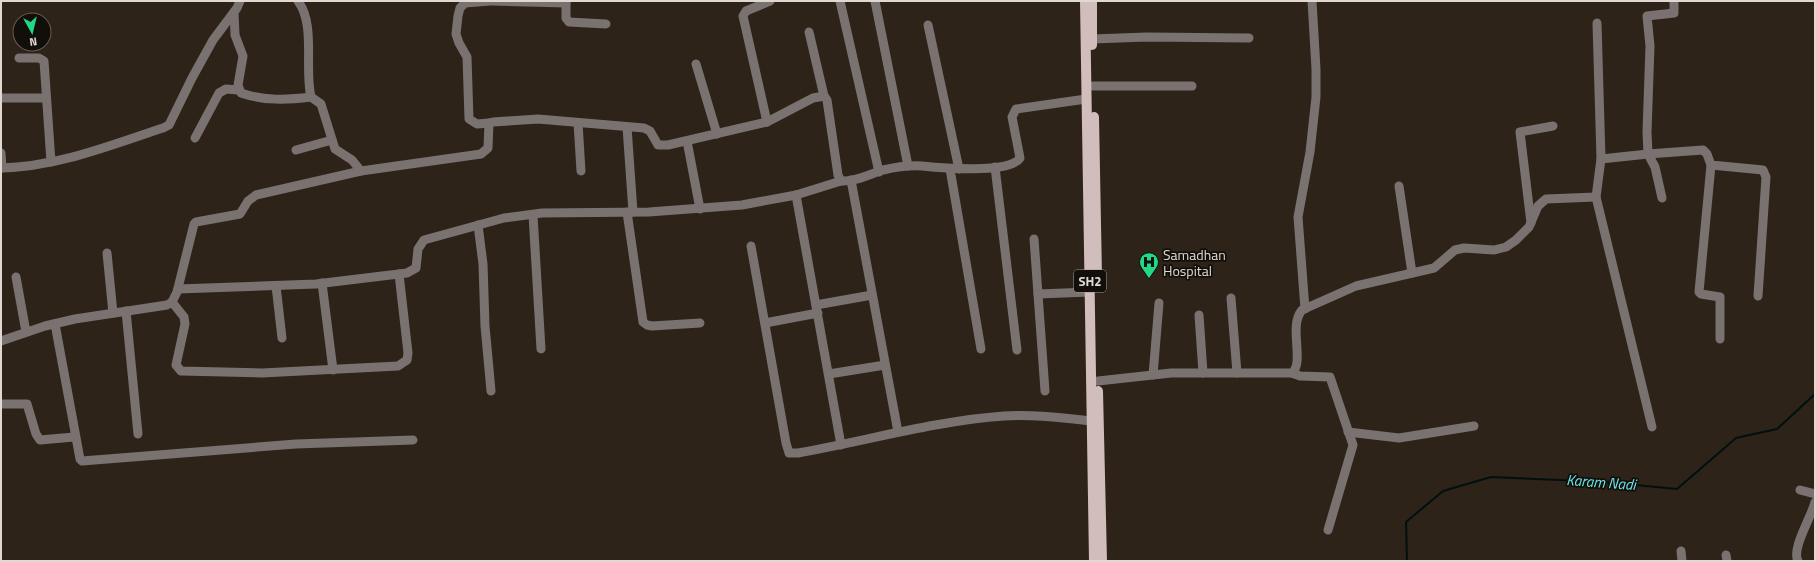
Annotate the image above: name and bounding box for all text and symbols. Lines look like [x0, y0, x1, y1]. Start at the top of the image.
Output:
north arrow [12, 12, 52, 52]
text: N [29, 33, 38, 50]
place label: Samadhan Hospital [1163, 244, 1226, 281]
hospital icon: Samadhan Hospital [1138, 251, 1160, 279]
road number: SH2 [1074, 270, 1106, 292]
water label: Karam Nadi [1566, 468, 1638, 496]

